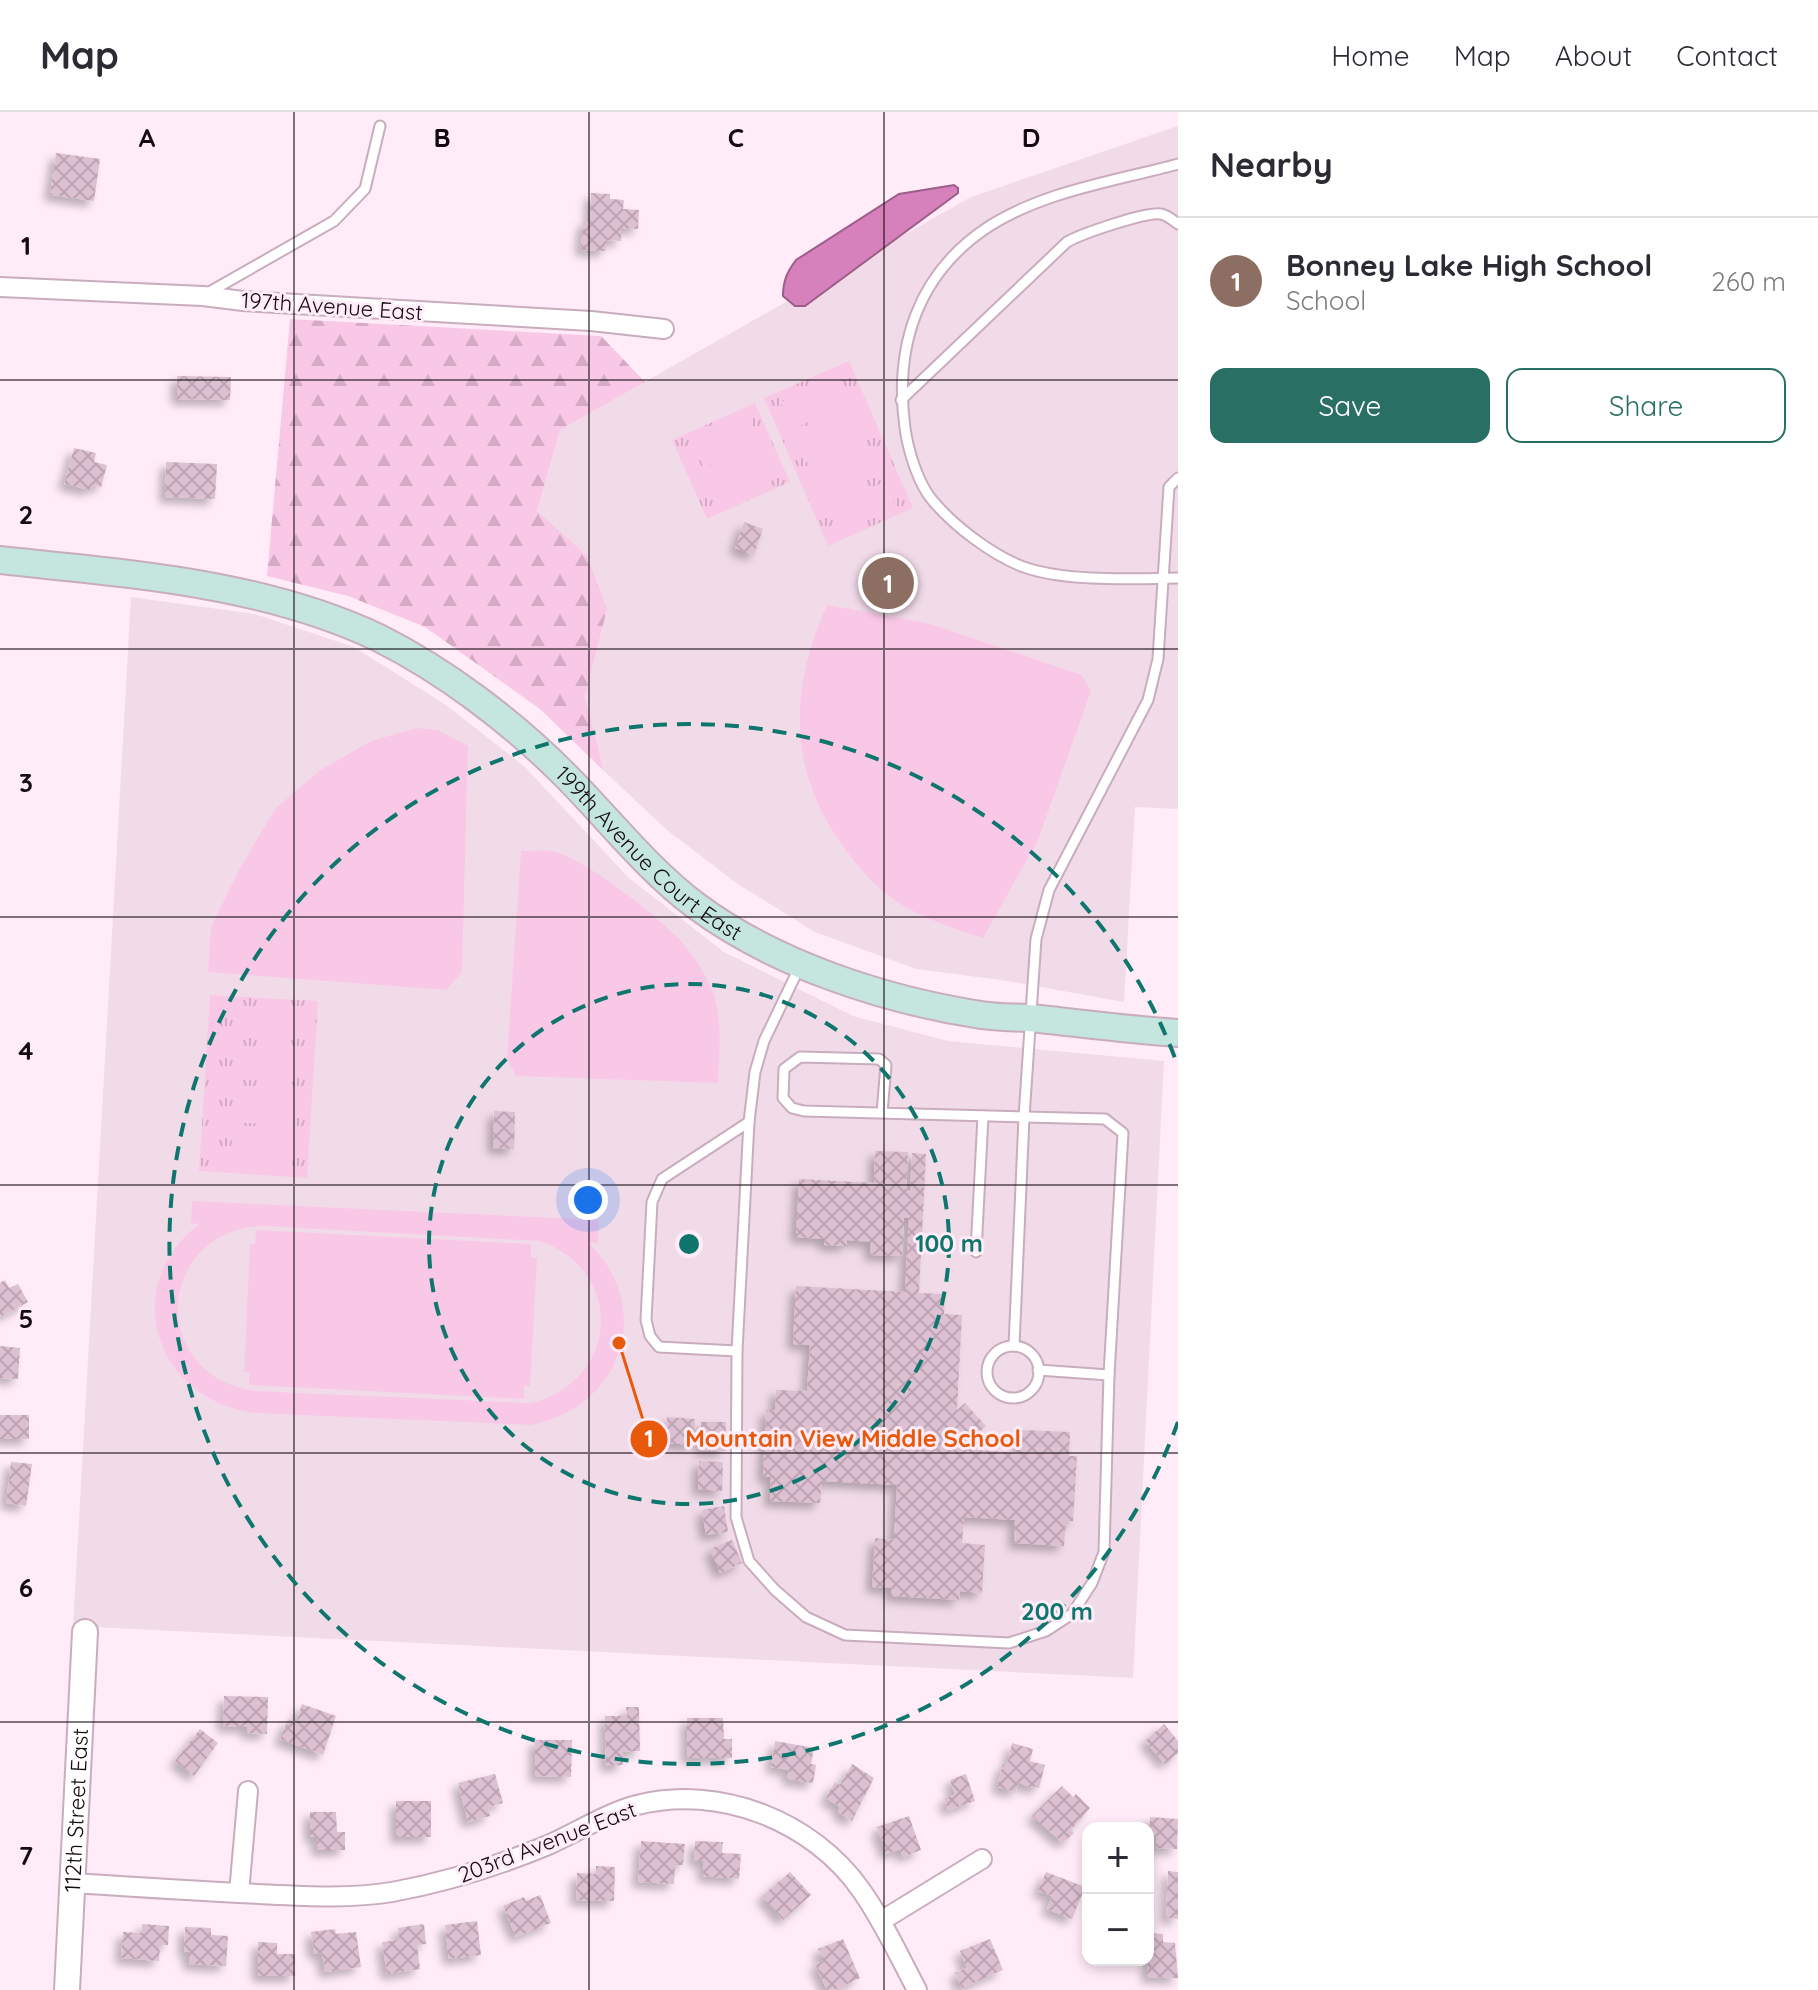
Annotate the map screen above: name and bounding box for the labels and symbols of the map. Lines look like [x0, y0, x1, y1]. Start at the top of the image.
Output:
text: A [139, 121, 156, 154]
text: B [433, 121, 451, 154]
text: C [728, 121, 744, 154]
text: D [1022, 121, 1040, 154]
text: 1 [21, 229, 31, 262]
street label: 197th Avenue East [240, 286, 424, 326]
text: 2 [19, 498, 33, 531]
pin: 1 [862, 553, 914, 613]
street label: 199th Avenue Court East [550, 760, 747, 947]
text: 3 [19, 766, 33, 799]
text: 4 [18, 1034, 34, 1067]
your location [568, 1180, 608, 1220]
text: 100 m [915, 1228, 983, 1258]
centre of rings [675, 1230, 703, 1258]
text: 5 [19, 1302, 33, 1335]
callout: Mountain View Middle School [629, 1415, 1037, 1463]
text: 1 [644, 1423, 654, 1453]
text: Mountain View Middle School [685, 1423, 1021, 1453]
text: 6 [19, 1571, 33, 1604]
text: 200 m [1021, 1596, 1093, 1626]
street label: 112th Street East [58, 1727, 94, 1893]
street label: 203rd Avenue East [454, 1795, 640, 1889]
text: 7 [19, 1839, 33, 1872]

